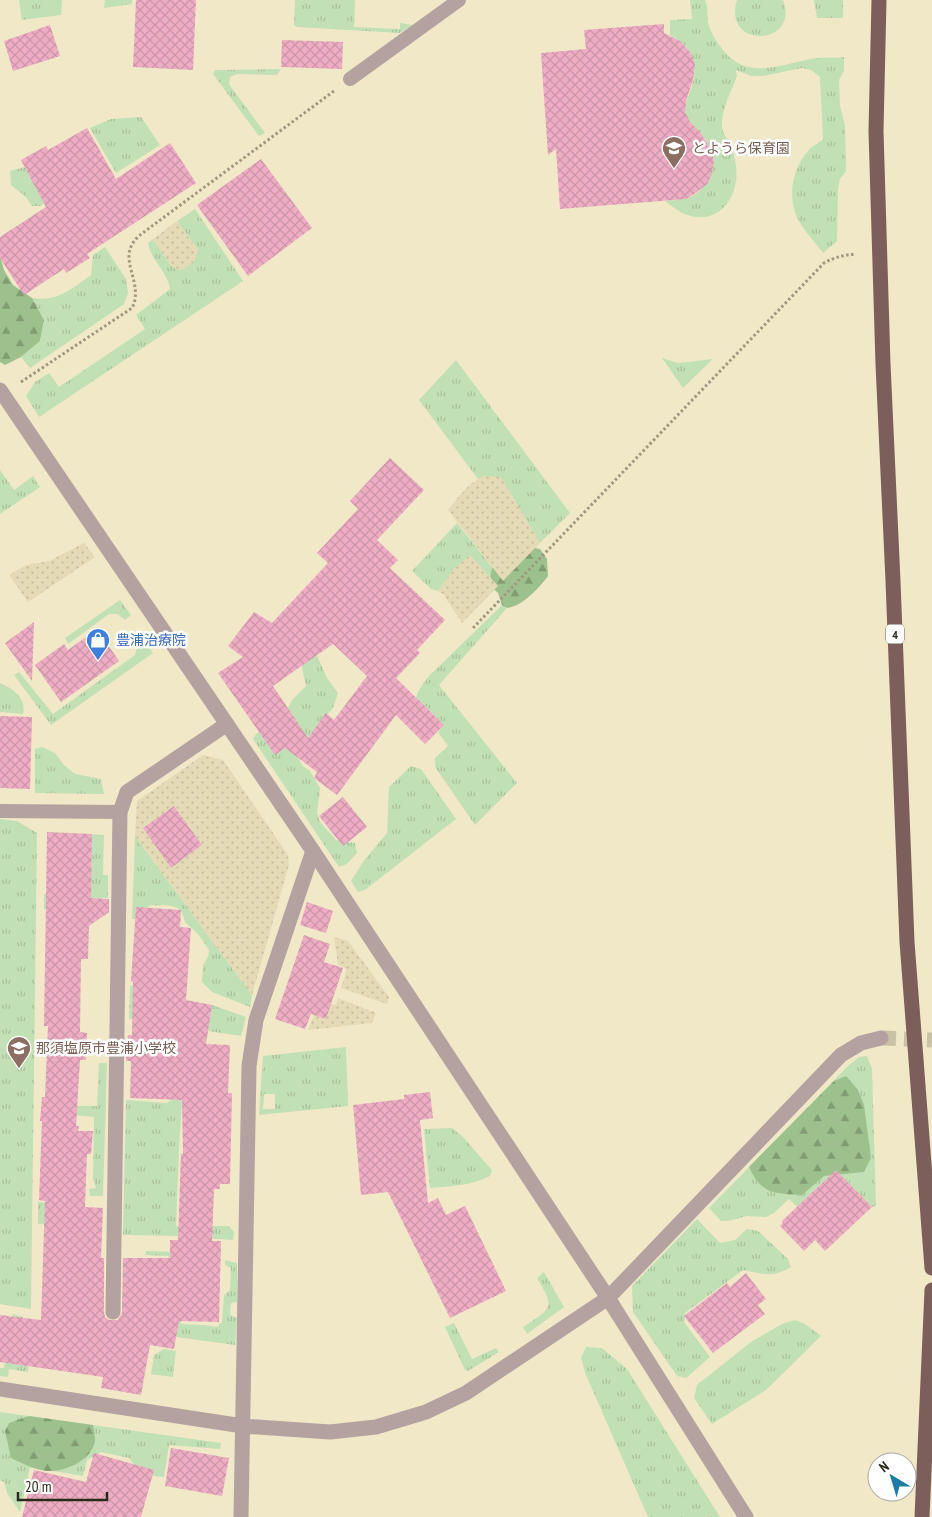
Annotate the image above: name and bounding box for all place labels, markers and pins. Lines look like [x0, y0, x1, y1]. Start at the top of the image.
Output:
school or university icon: とようら保育園 [661, 135, 687, 169]
place label: とようら保育園 [692, 139, 790, 157]
shop icon: 豊浦治療院 [85, 627, 111, 661]
place label: 豊浦治療院 [116, 631, 186, 649]
school or university icon: 那須塩原市豊浦小学校 [6, 1035, 32, 1069]
place label: 那須塩原市豊浦小学校 [36, 1039, 176, 1057]

